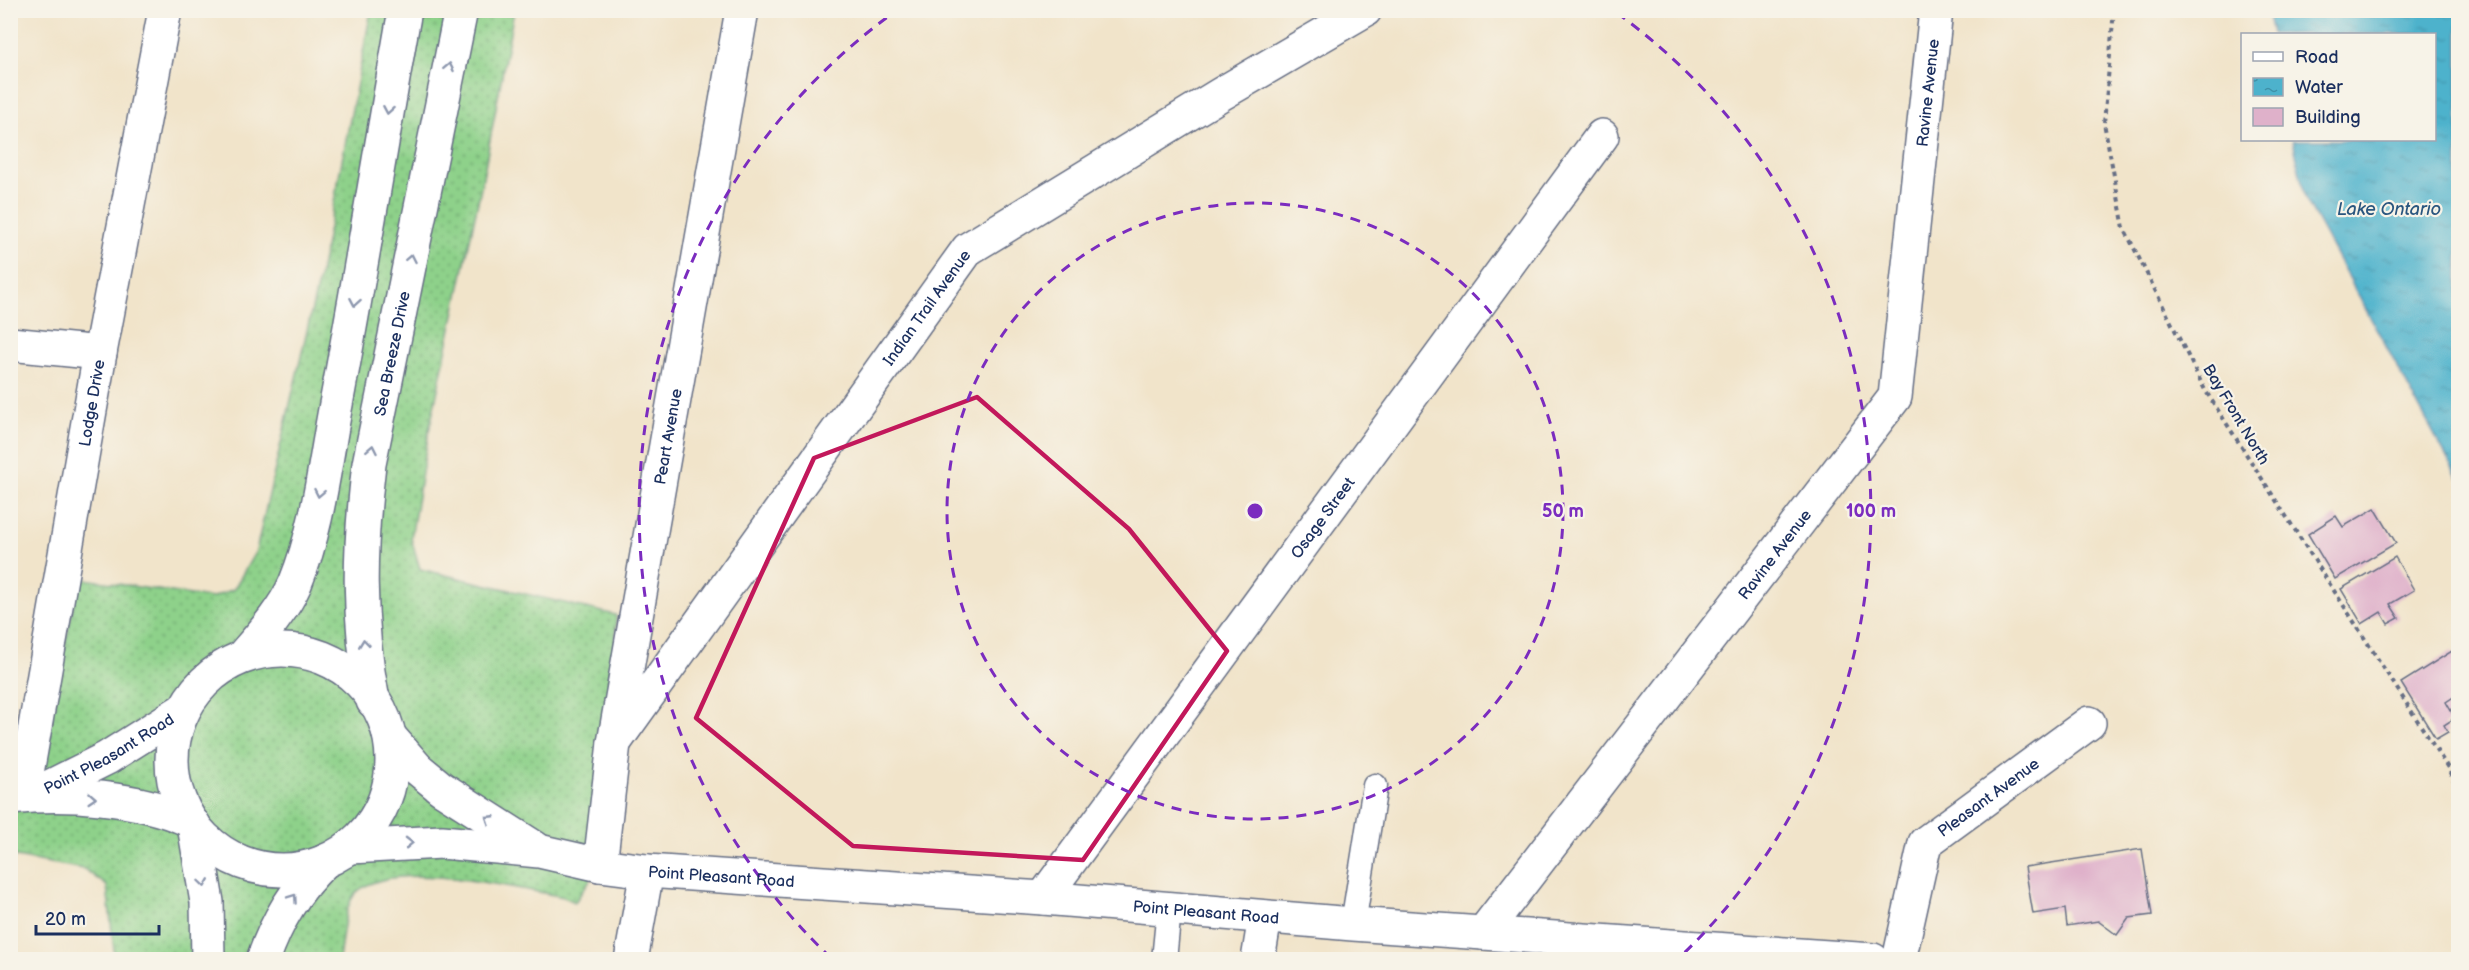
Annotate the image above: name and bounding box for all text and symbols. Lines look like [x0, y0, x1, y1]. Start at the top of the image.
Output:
legend [2241, 33, 2436, 141]
street label: Ravine Avenue [1914, 37, 1944, 148]
text: Road [2295, 47, 2339, 68]
one-way arrow [442, 62, 455, 72]
text: Water [2295, 77, 2343, 98]
one-way arrow [382, 104, 395, 114]
text: Building [2295, 107, 2361, 128]
water label: Lake Ontario [2337, 199, 2441, 220]
street label: Indian Trail Avenue [880, 246, 976, 370]
one-way arrow [404, 253, 417, 263]
street label: Sea Breeze Drive [371, 289, 415, 418]
one-way arrow [349, 297, 361, 306]
street label: Lodge Drive [76, 358, 110, 448]
street label: Bay Front North [2198, 361, 2273, 469]
street label: Peart Avenue [651, 387, 687, 486]
one-way arrow [365, 444, 378, 454]
street label: Osage Street [1287, 474, 1359, 563]
one-way arrow [313, 488, 326, 498]
centre of rings [1245, 501, 1265, 521]
text: 50 m [1542, 501, 1584, 522]
text: 100 m [1846, 501, 1896, 522]
street label: Ravine Avenue [1735, 506, 1816, 604]
one-way arrow [358, 638, 371, 647]
street label: Point Pleasant Road [41, 710, 178, 799]
street label: Pleasant Avenue [1934, 754, 2044, 841]
one-way arrow [87, 792, 96, 805]
one-way arrow [485, 816, 496, 827]
one-way arrow [404, 837, 413, 849]
street label: Point Pleasant Road [647, 863, 795, 892]
one-way arrow [197, 878, 209, 888]
one-way arrow [286, 893, 297, 904]
scale bar [36, 898, 159, 936]
street label: Point Pleasant Road [1132, 898, 1280, 929]
text: 20 m [45, 909, 86, 930]

